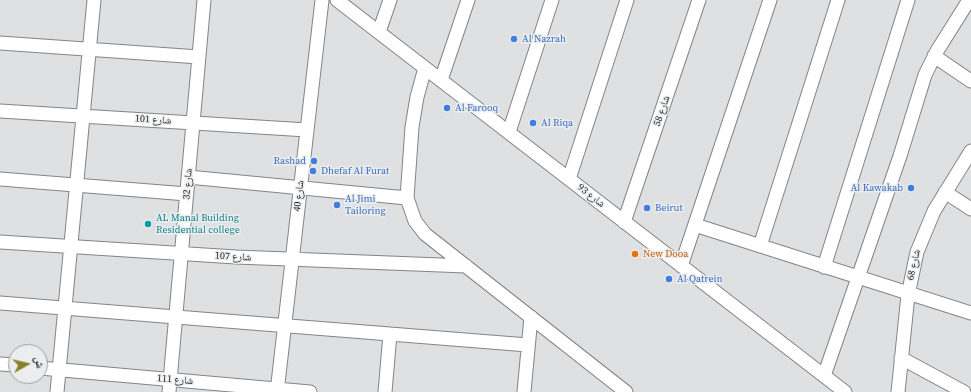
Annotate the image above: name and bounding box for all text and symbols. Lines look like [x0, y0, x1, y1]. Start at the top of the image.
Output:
place label: Al Nazrah [522, 33, 566, 45]
marker: Al Nazrah [509, 34, 519, 44]
street label: شارع 58 [651, 94, 673, 128]
place label: Al Farooq [455, 102, 498, 114]
marker: Al Farooq [442, 103, 452, 113]
street label: شارع 101 [134, 113, 172, 127]
place label: Al Riqa [541, 117, 573, 129]
marker: Al Riqa [528, 118, 538, 128]
place label: Rashad [273, 155, 306, 167]
marker: Rashad [309, 156, 319, 166]
place label: Dhefaf Al Furat [321, 165, 389, 177]
marker: Dhefaf Al Furat [308, 166, 318, 176]
street label: شارع 32 [181, 168, 195, 200]
street label: شارع 40 [291, 180, 307, 212]
street label: شارع 93 [575, 182, 607, 210]
place label: Al Kawakab [851, 182, 903, 194]
marker: Al Kawakab [906, 183, 916, 193]
place label: Al Jimi Tailoring [345, 193, 386, 216]
marker: Al Jimi Tailoring [332, 200, 342, 210]
place label: Beirut [655, 202, 683, 214]
marker: Beirut [642, 203, 652, 213]
place label: AL Manal Building Residential college [156, 212, 240, 236]
marker: AL Manal Building Residential college [143, 219, 153, 229]
place label: New Dooa [643, 248, 688, 260]
street label: شارع 68 [905, 248, 923, 282]
marker: New Dooa [630, 249, 640, 259]
street label: شارع 107 [215, 250, 251, 264]
place label: Al Qatrein [677, 273, 723, 285]
marker: Al Qatrein [664, 274, 674, 284]
north arrow [8, 344, 48, 384]
text: ش [31, 356, 48, 369]
street label: شارع 111 [156, 372, 194, 388]

